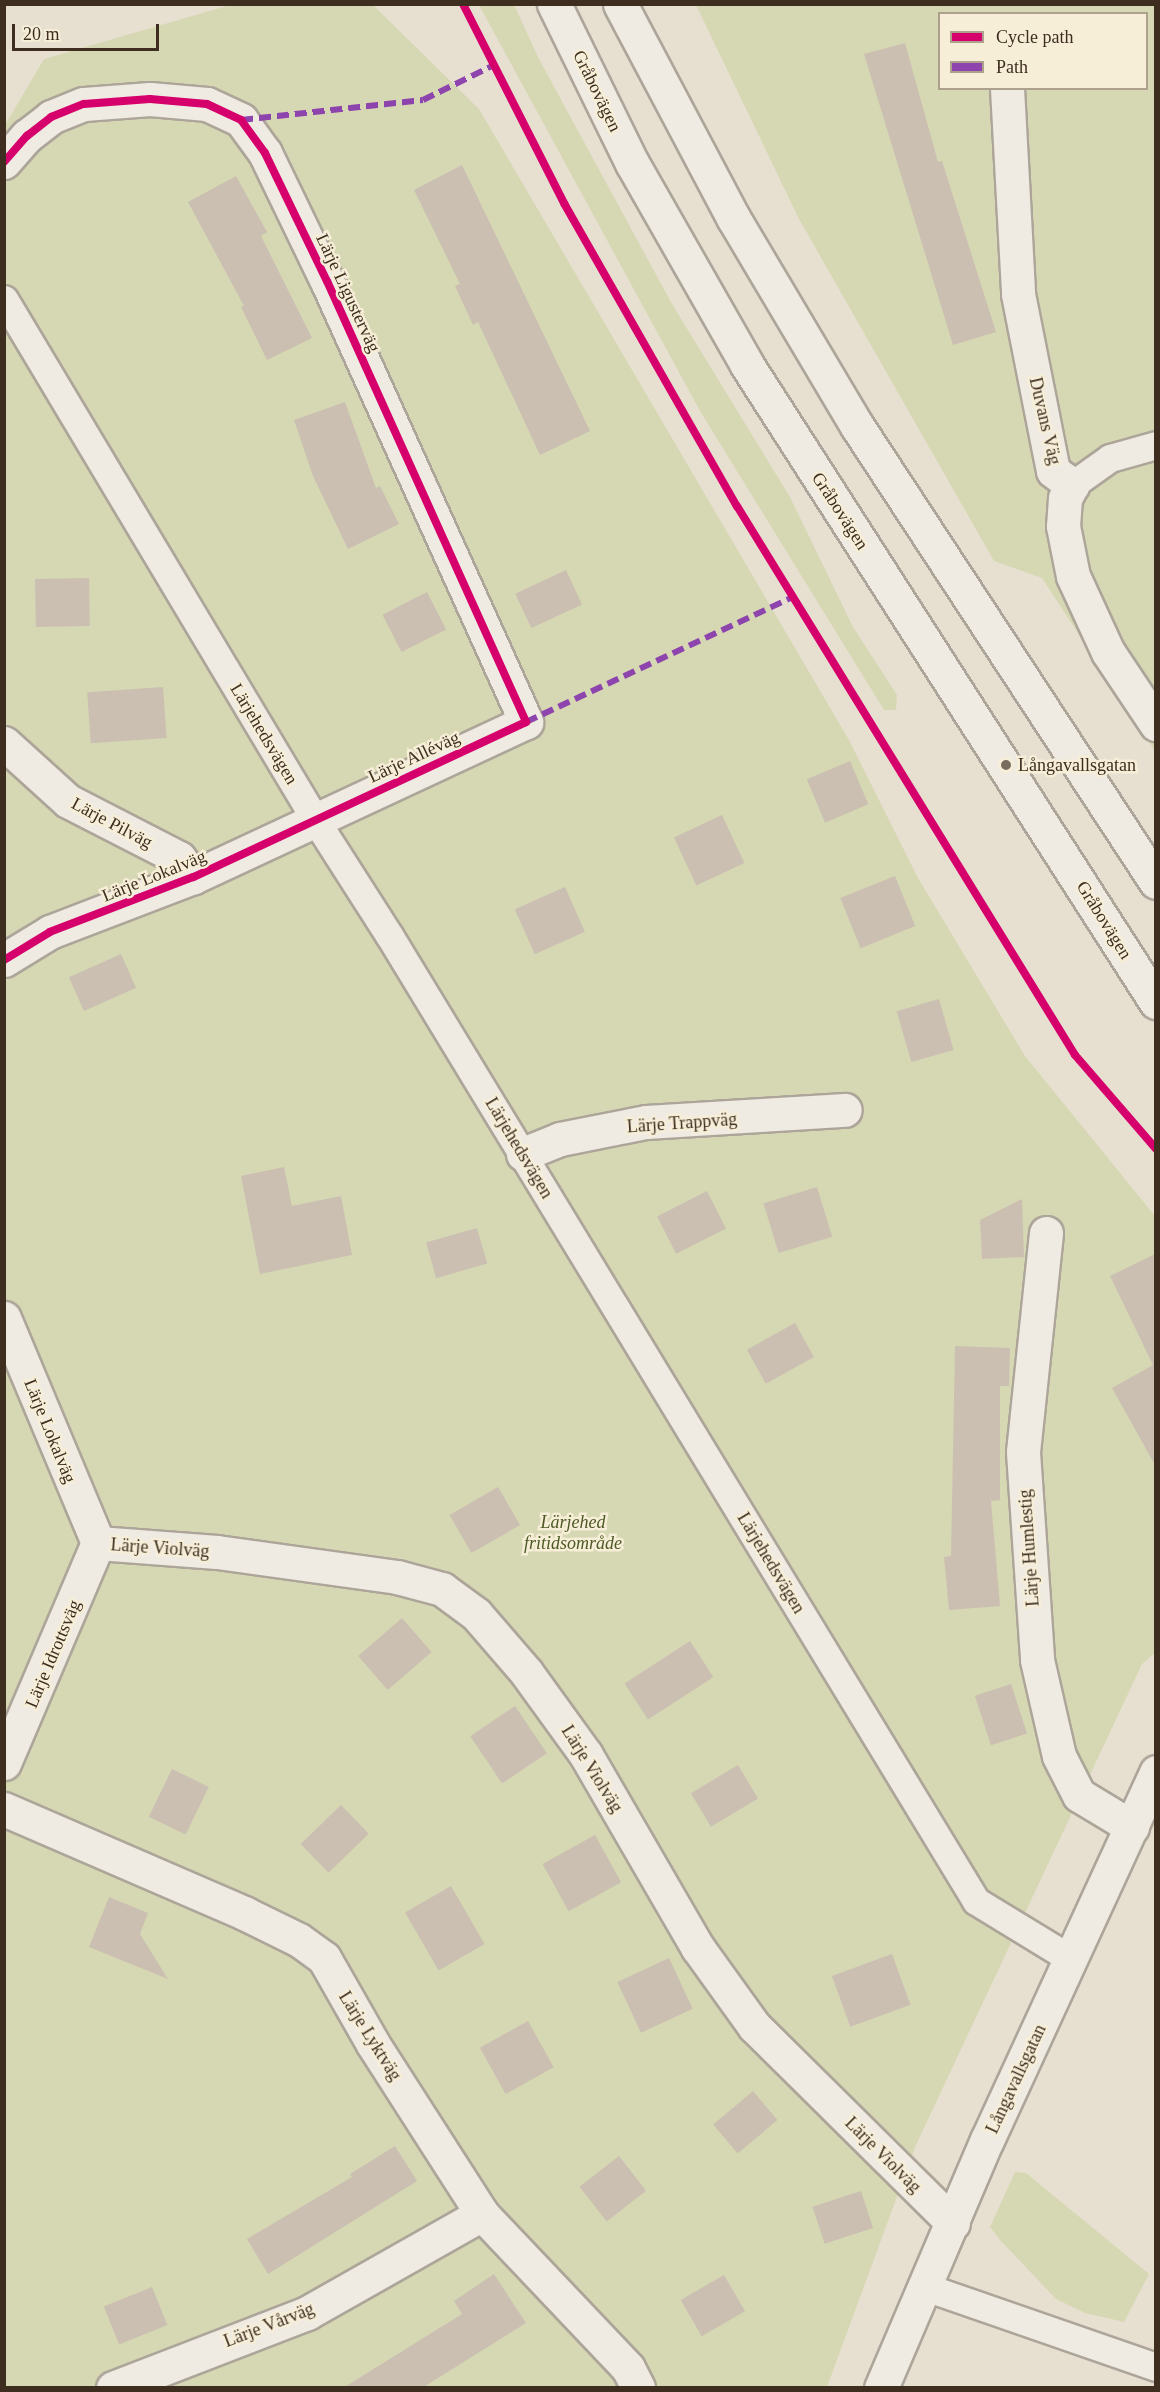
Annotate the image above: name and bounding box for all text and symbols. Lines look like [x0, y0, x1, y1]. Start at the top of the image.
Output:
scale bar [15, 12, 162, 50]
legend [938, 12, 1148, 90]
text: 20 m [23, 24, 60, 44]
text: Cycle path [996, 27, 1073, 47]
street label: Gråbovägen [568, 47, 626, 135]
text: Path [996, 57, 1028, 77]
street label: Lärje Ligusterväg [311, 230, 385, 356]
street label: Duvans Väg [1024, 375, 1066, 467]
street label: Gråbovägen [807, 468, 873, 554]
street label: Lärjehedsvägen [225, 680, 303, 788]
street label: Lärje Alléväg [364, 726, 464, 788]
place label: Långavallsgatan [1018, 754, 1136, 776]
marker: Långavallsgatan [999, 758, 1013, 772]
street label: Lärje Pilväg [68, 793, 156, 853]
street label: Lärje Lokalväg [99, 845, 209, 907]
street label: Gråbovägen [1072, 877, 1136, 963]
street label: Lärjehedsvägen [480, 1094, 558, 1202]
street label: Lärje Trappväg [626, 1108, 738, 1138]
street label: Lärje Lokalväg [19, 1376, 81, 1486]
street label: Lärje Humlestig [1014, 1489, 1044, 1607]
street label: Lärjehedsvägen [732, 1509, 810, 1617]
park label: Lärjehed fritidsområde [524, 1512, 622, 1555]
street label: Lärje Violväg [110, 1534, 210, 1562]
street label: Lärje Idrottsväg [21, 1597, 85, 1711]
street label: Lärje Violväg [557, 1721, 627, 1817]
street label: Lärje Lyktväg [334, 1987, 406, 2085]
street label: Långavallsgatan [981, 2021, 1051, 2137]
street label: Lärje Violväg [840, 2112, 926, 2198]
street label: Lärje Vårväg [221, 2298, 317, 2352]

